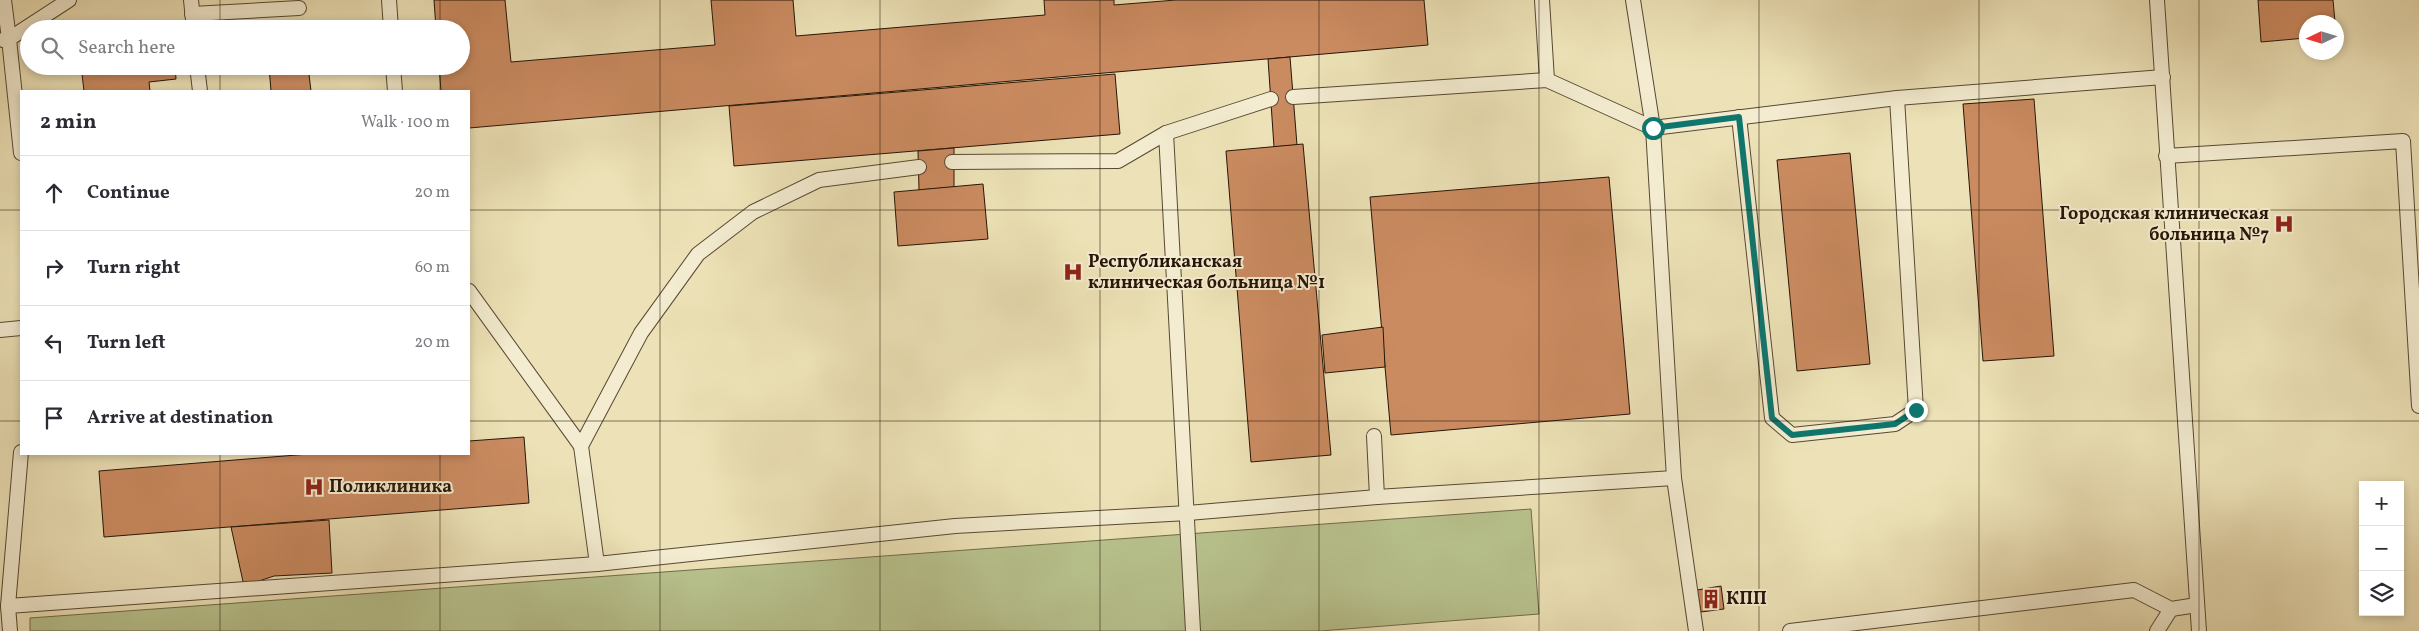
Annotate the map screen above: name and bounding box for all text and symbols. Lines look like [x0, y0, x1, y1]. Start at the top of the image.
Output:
north arrow [2299, 15, 2344, 60]
search box [20, 20, 470, 75]
icon: search [38, 34, 66, 62]
text: Search here [78, 35, 175, 61]
text: 2 min [40, 108, 97, 137]
text: Walk · 100 m [361, 112, 450, 134]
route start [1642, 117, 1665, 140]
icon: ahead [40, 179, 68, 207]
text: Continue [87, 180, 170, 206]
text: 20 m [415, 182, 450, 204]
place label: Городская клиническая больница №7 [2059, 202, 2269, 248]
hospital icon: Городская клиническая больница №7 [2273, 213, 2295, 235]
place label: Республиканская клиническая больница №1 [1088, 250, 1325, 296]
icon: right [40, 254, 68, 282]
text: Turn right [87, 255, 180, 281]
text: 60 m [415, 257, 450, 279]
hospital icon: Республиканская клиническая больница №1 [1062, 261, 1084, 283]
icon: left [40, 329, 68, 357]
text: Turn left [87, 330, 166, 356]
text: 20 m [415, 332, 450, 354]
route end [1905, 399, 1928, 422]
icon: arrive [40, 404, 68, 432]
text: Arrive at destination [87, 405, 273, 431]
place label: Поликлиника [329, 475, 452, 500]
hospital icon: Поликлиника [303, 476, 325, 498]
map controls [2359, 481, 2404, 616]
button: + [2359, 481, 2404, 526]
button: − [2359, 526, 2404, 571]
button: layers [2359, 571, 2404, 616]
place label: КПП [1726, 587, 1767, 612]
building icon: КПП [1700, 588, 1722, 610]

